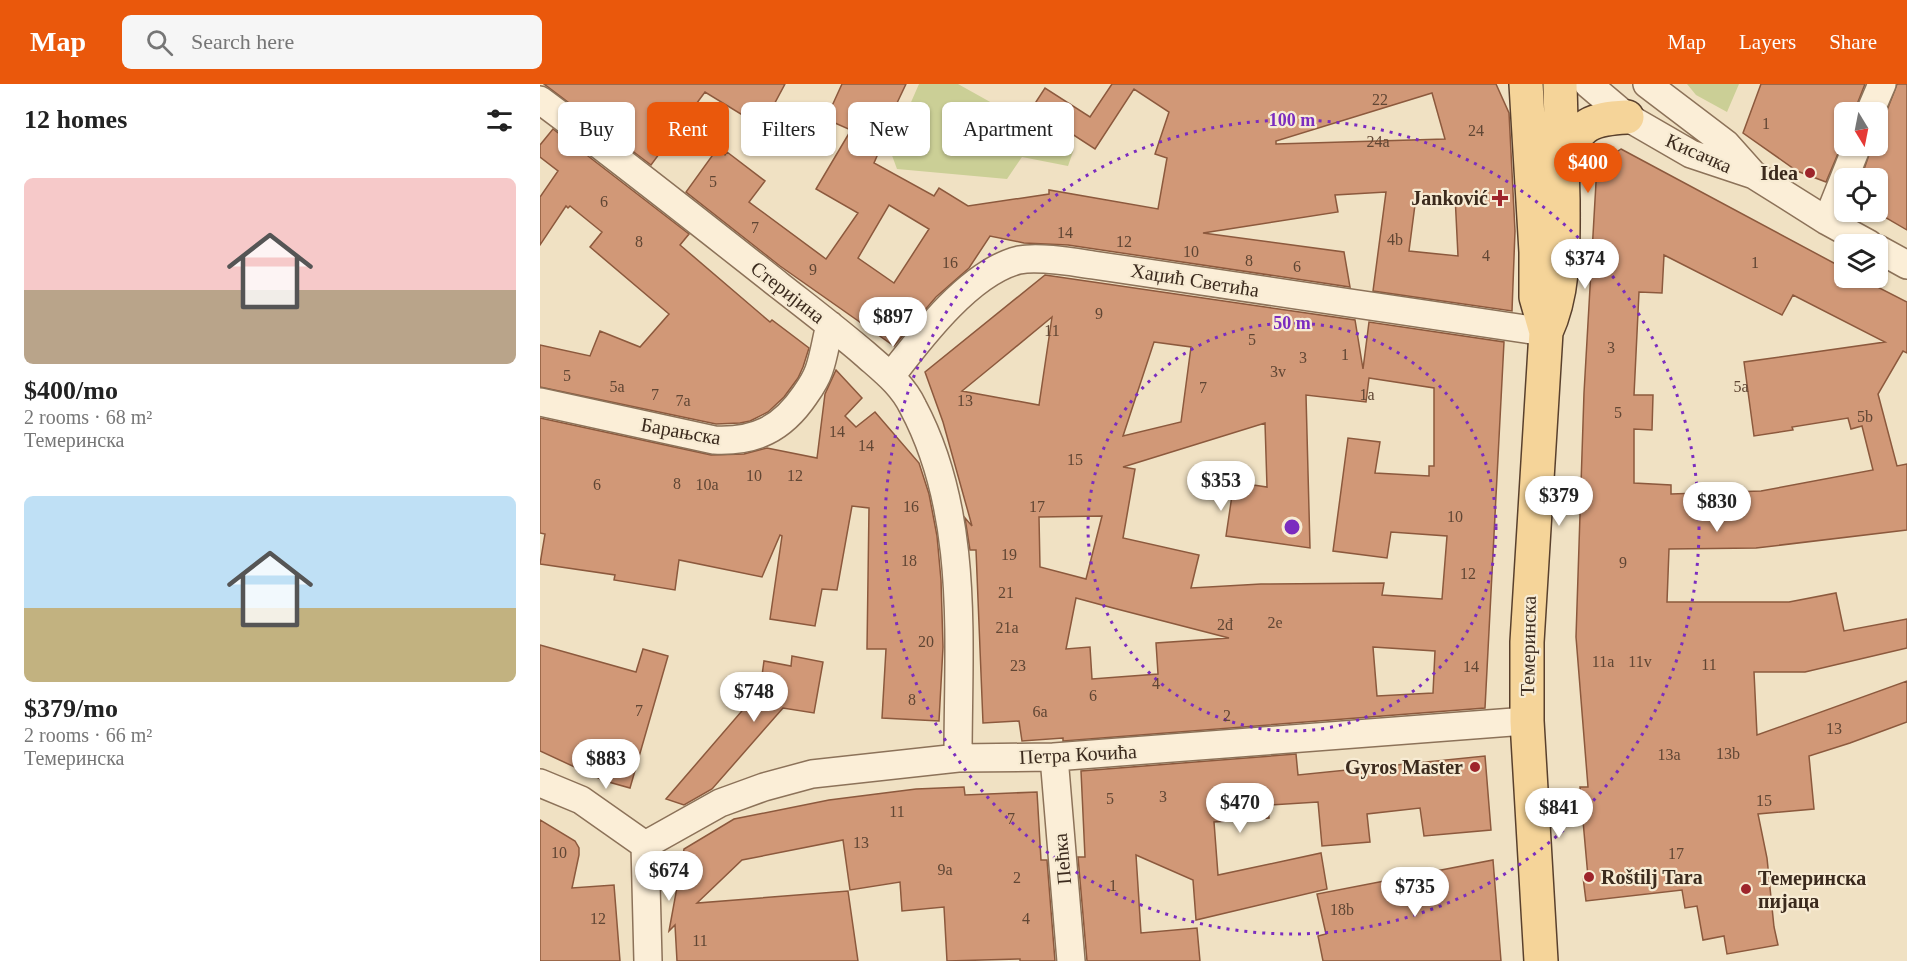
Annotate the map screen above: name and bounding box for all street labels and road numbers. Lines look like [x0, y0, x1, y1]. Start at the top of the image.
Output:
street label: Кисачка [1663, 129, 1735, 177]
street label: Стеријина [746, 256, 829, 328]
street label: Хаџић Светића [1129, 259, 1261, 302]
street label: Барањска [639, 413, 723, 450]
street label: Темеринска [1516, 595, 1541, 696]
street label: Петра Кочића [1019, 740, 1137, 769]
street label: Пећка [1049, 832, 1075, 886]

